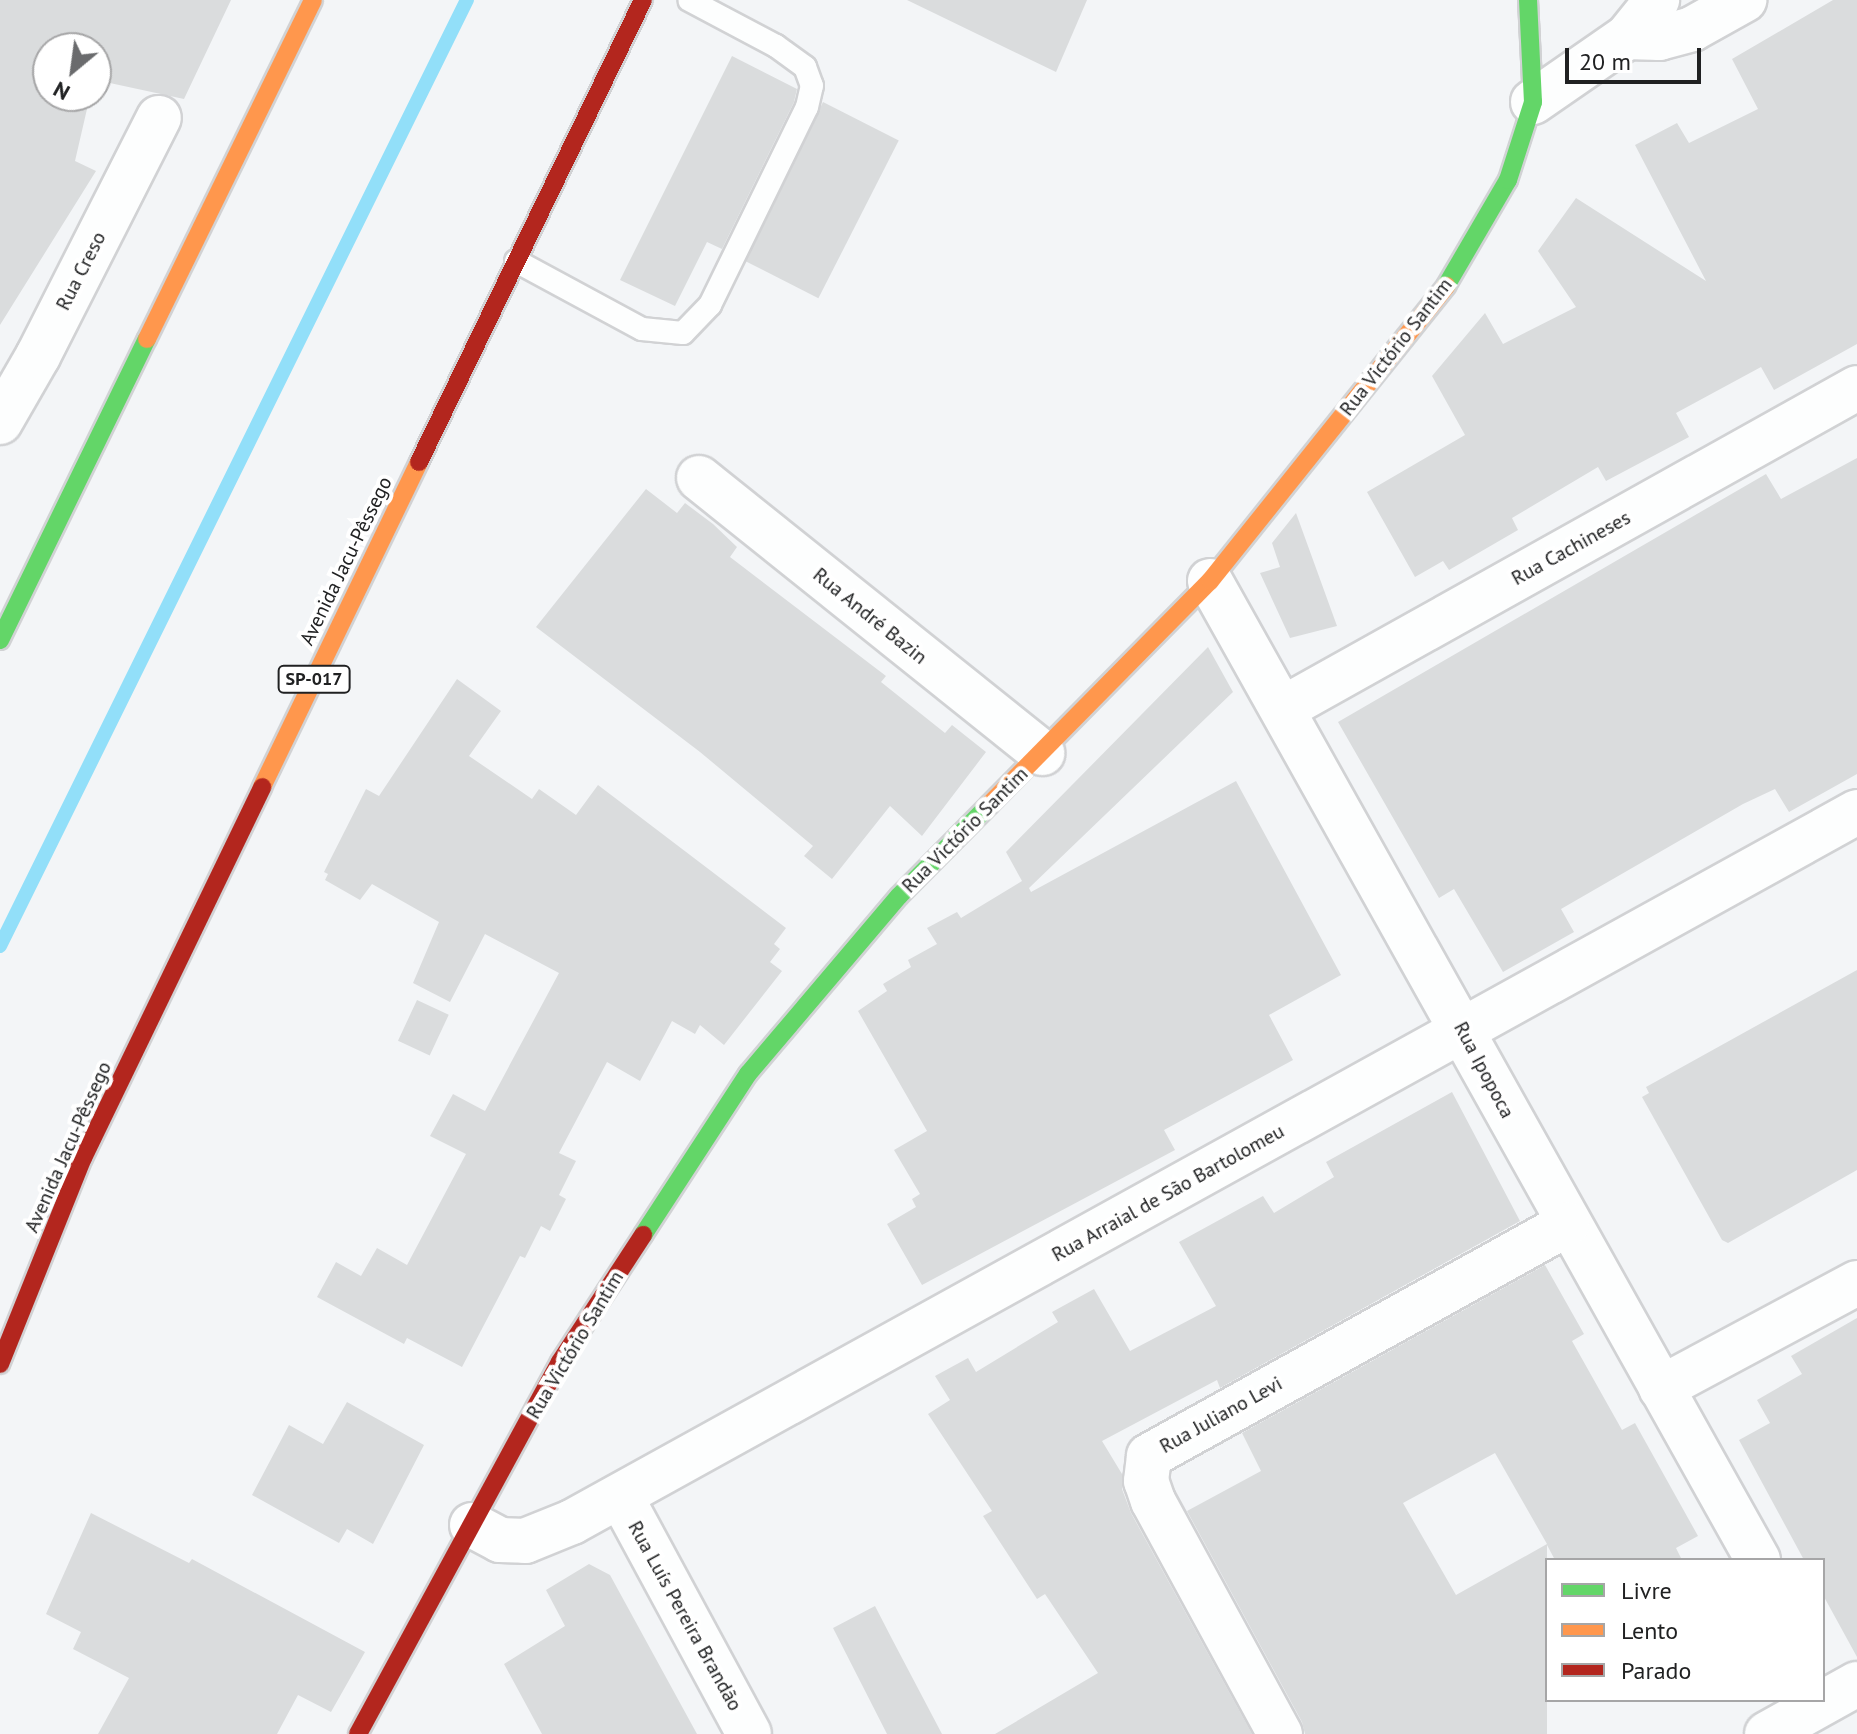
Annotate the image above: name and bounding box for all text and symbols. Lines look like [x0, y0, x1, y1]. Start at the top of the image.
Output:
north arrow [32, 32, 112, 112]
scale bar [1569, 32, 1705, 82]
text: 20 m [1579, 46, 1631, 77]
text: N [48, 75, 74, 107]
street label: Rua Creso [51, 228, 111, 314]
street label: Rua Victório Santim [1335, 273, 1457, 421]
street label: Avenida Jacu-Pêssego [295, 473, 397, 649]
street label: Rua Cachineses [1507, 505, 1635, 591]
street label: Rua André Bazin [808, 563, 932, 669]
road number: SP-017 [276, 665, 352, 693]
street label: Rua Victório Santim [897, 762, 1033, 898]
street label: Rua Ipopoca [1449, 1018, 1519, 1122]
street label: Avenida Jacu-Pêssego [20, 1058, 116, 1236]
street label: Rua Arraial de São Bartolomeu [1047, 1119, 1289, 1267]
street label: Rua Victório Santim [521, 1266, 629, 1424]
street label: Rua Juliano Levi [1156, 1371, 1286, 1459]
street label: Rua Luís Pereira Brandão [623, 1517, 747, 1715]
legend [1545, 1558, 1825, 1702]
text: Livre [1621, 1575, 1672, 1606]
text: Lento [1621, 1615, 1678, 1646]
text: Parado [1621, 1655, 1691, 1686]

